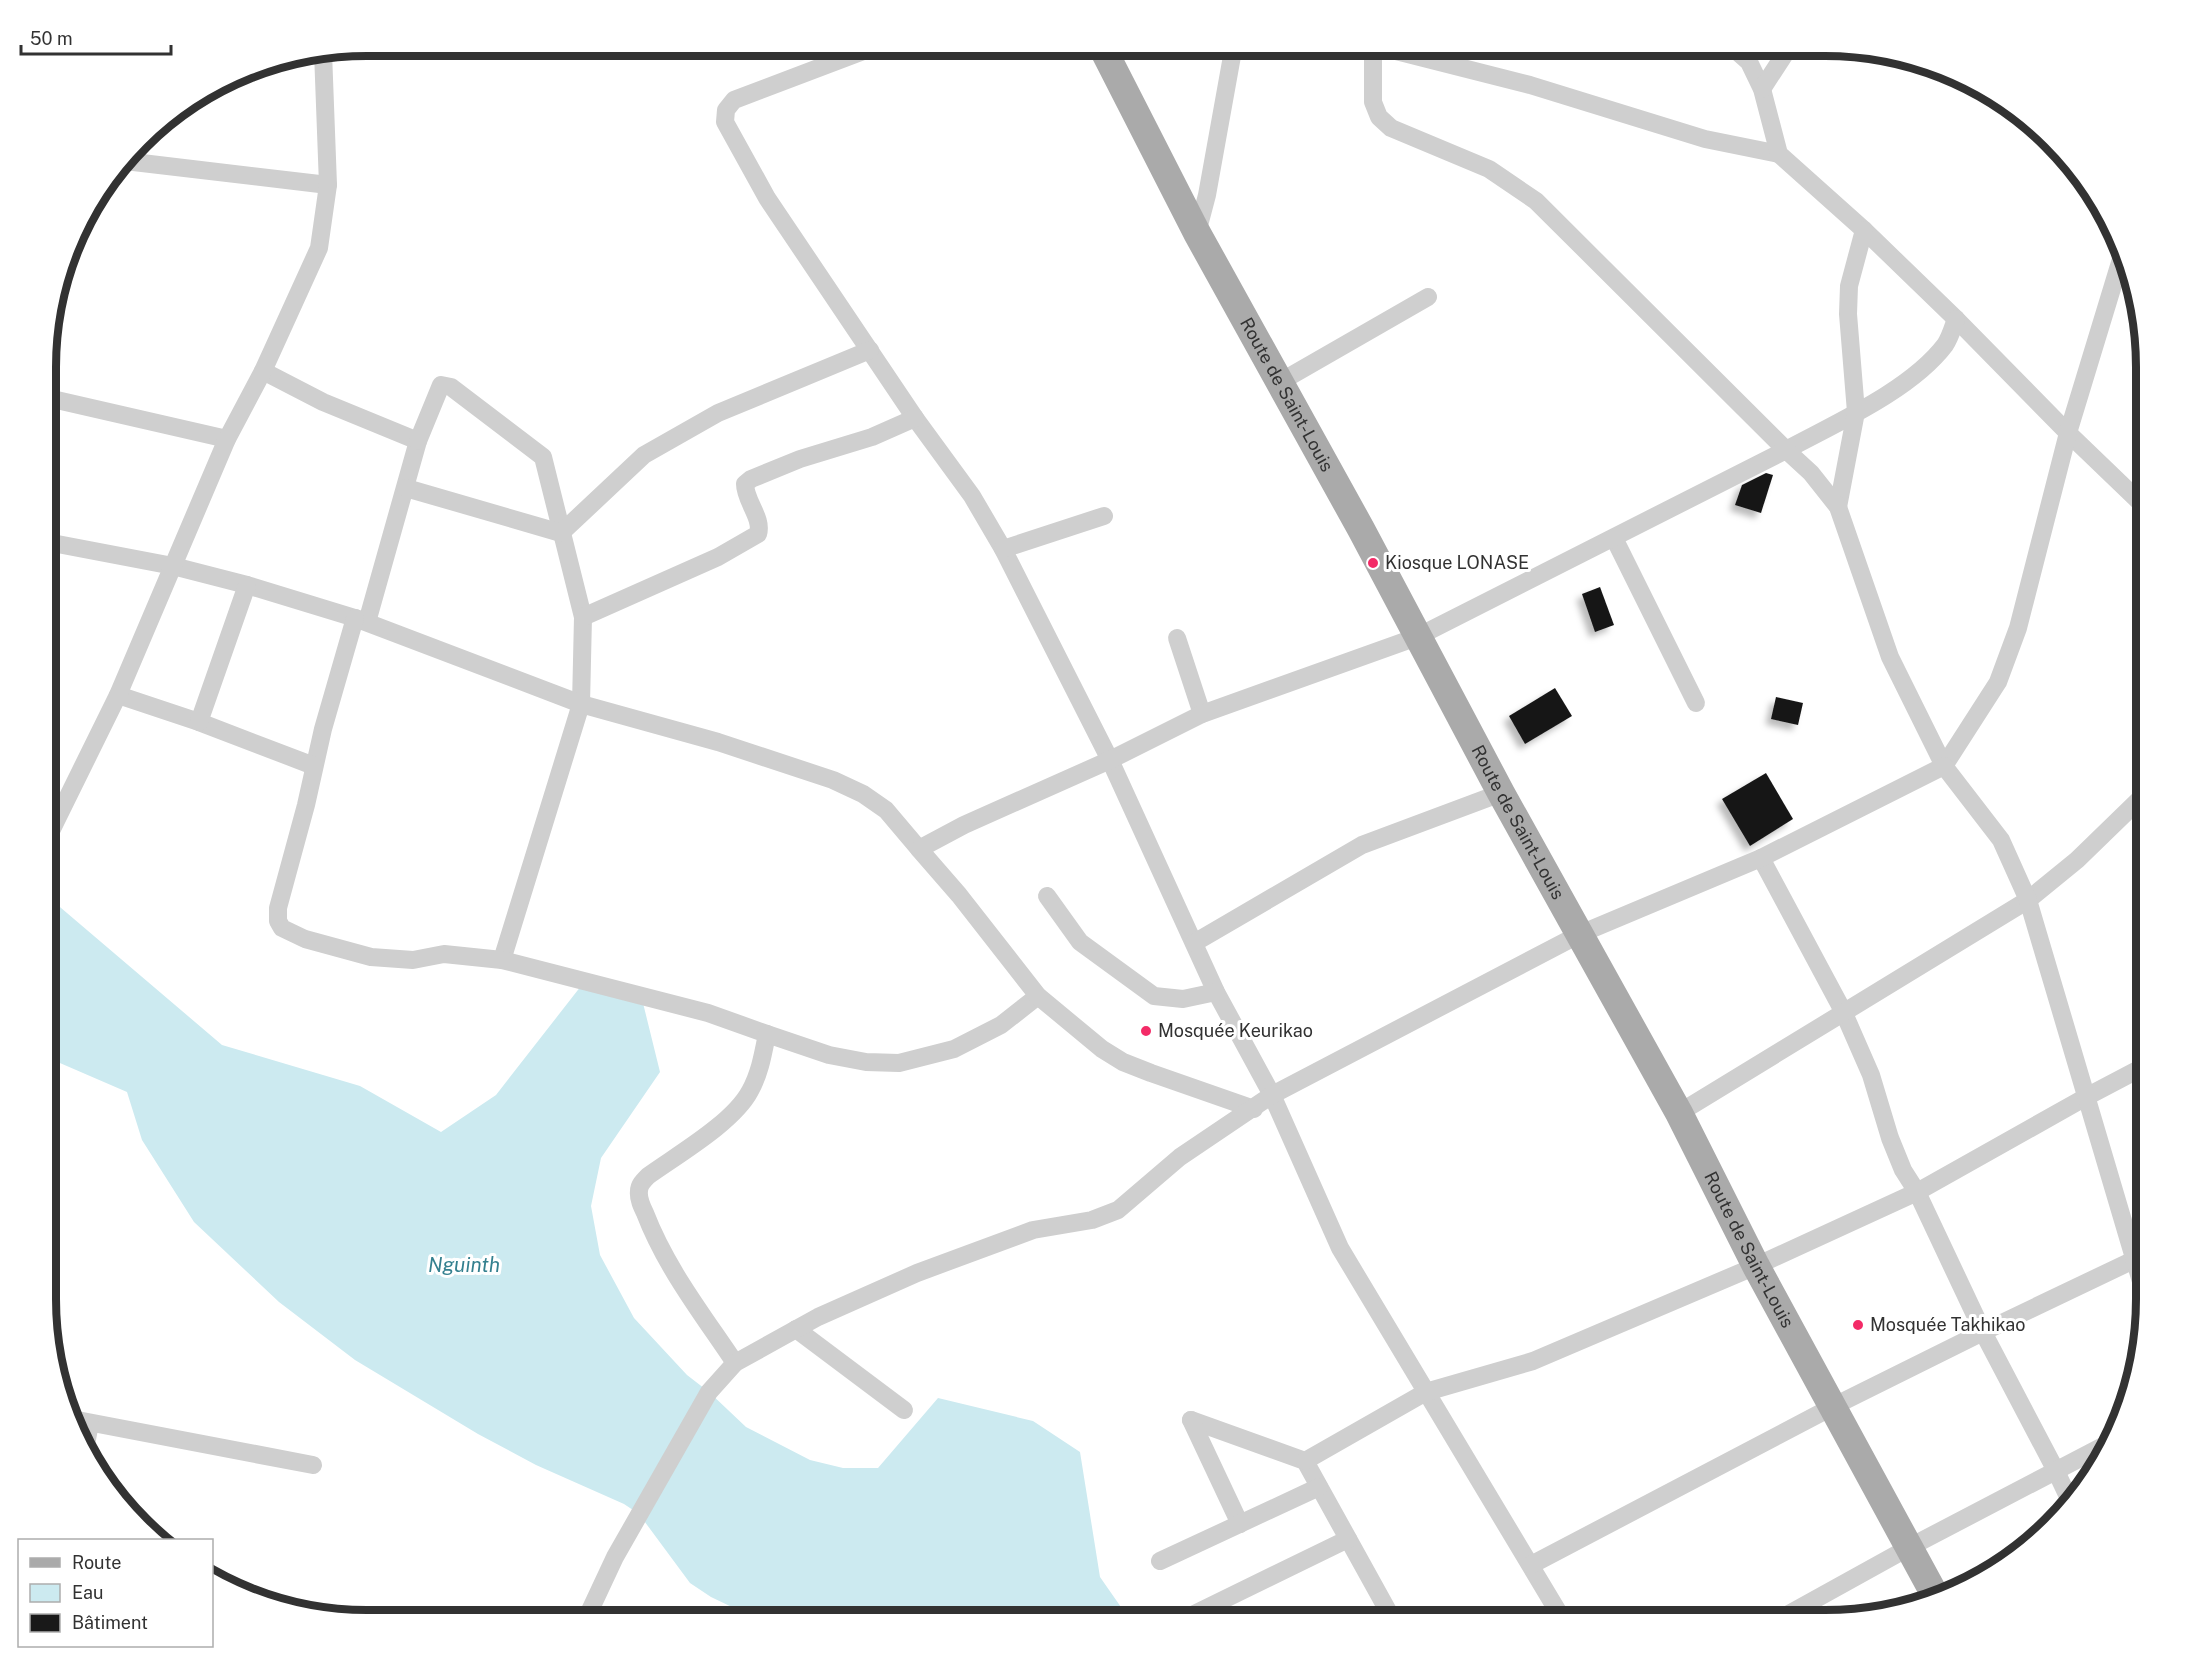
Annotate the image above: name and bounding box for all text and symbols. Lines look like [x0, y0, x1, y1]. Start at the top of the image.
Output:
scale bar [21, 18, 171, 56]
text: 50 m [30, 28, 73, 49]
street label: Route de Saint-Louis [1236, 314, 1338, 475]
place label: Kiosque LONASE [1385, 552, 1529, 573]
marker: Kiosque LONASE [1366, 556, 1380, 570]
street label: Route de Saint-Louis [1467, 741, 1569, 903]
place label: Mosquée Keurikao [1158, 1020, 1313, 1041]
marker: Mosquée Keurikao [1139, 1024, 1153, 1038]
street label: Route de Saint-Louis [1700, 1168, 1798, 1331]
water label: Nguinth [428, 1253, 500, 1277]
place label: Mosquée Takhikao [1870, 1314, 2026, 1335]
marker: Mosquée Takhikao [1851, 1318, 1865, 1332]
legend [18, 1539, 213, 1647]
text: Route [72, 1552, 121, 1573]
text: Eau [72, 1582, 103, 1603]
text: Bâtiment [72, 1612, 148, 1633]

